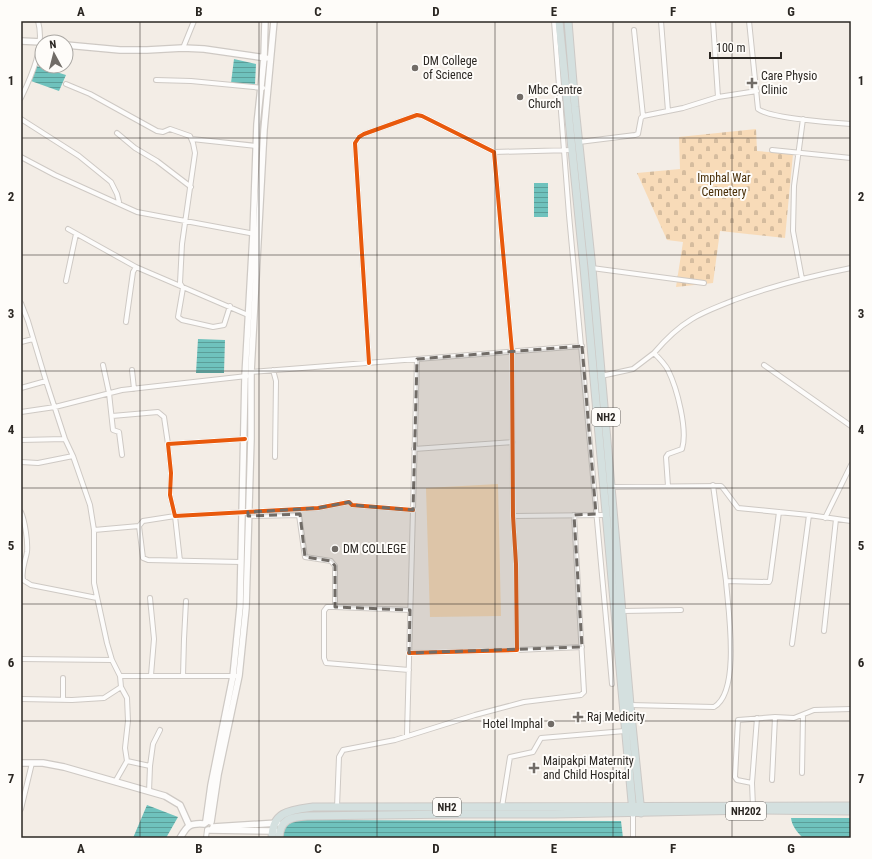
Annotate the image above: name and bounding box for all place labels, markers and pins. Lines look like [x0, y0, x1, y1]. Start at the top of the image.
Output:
place label: DM College of Science [423, 54, 478, 82]
marker: DM College of Science [410, 63, 420, 73]
place label: Care Physio Clinic [761, 69, 817, 97]
marker: Care Physio Clinic [746, 77, 758, 89]
place label: Mbc Centre Church [528, 83, 583, 111]
marker: Mbc Centre Church [515, 92, 525, 102]
place label: DM COLLEGE [343, 542, 406, 556]
marker: DM COLLEGE [330, 544, 340, 554]
place label: Raj Medicity [587, 710, 645, 724]
marker: Raj Medicity [572, 711, 584, 723]
place label: Hotel Imphal [483, 717, 543, 731]
marker: Hotel Imphal [546, 719, 556, 729]
place label: Maipakpi Maternity and Child Hospital [543, 754, 634, 782]
marker: Maipakpi Maternity and Child Hospital [528, 762, 540, 774]

